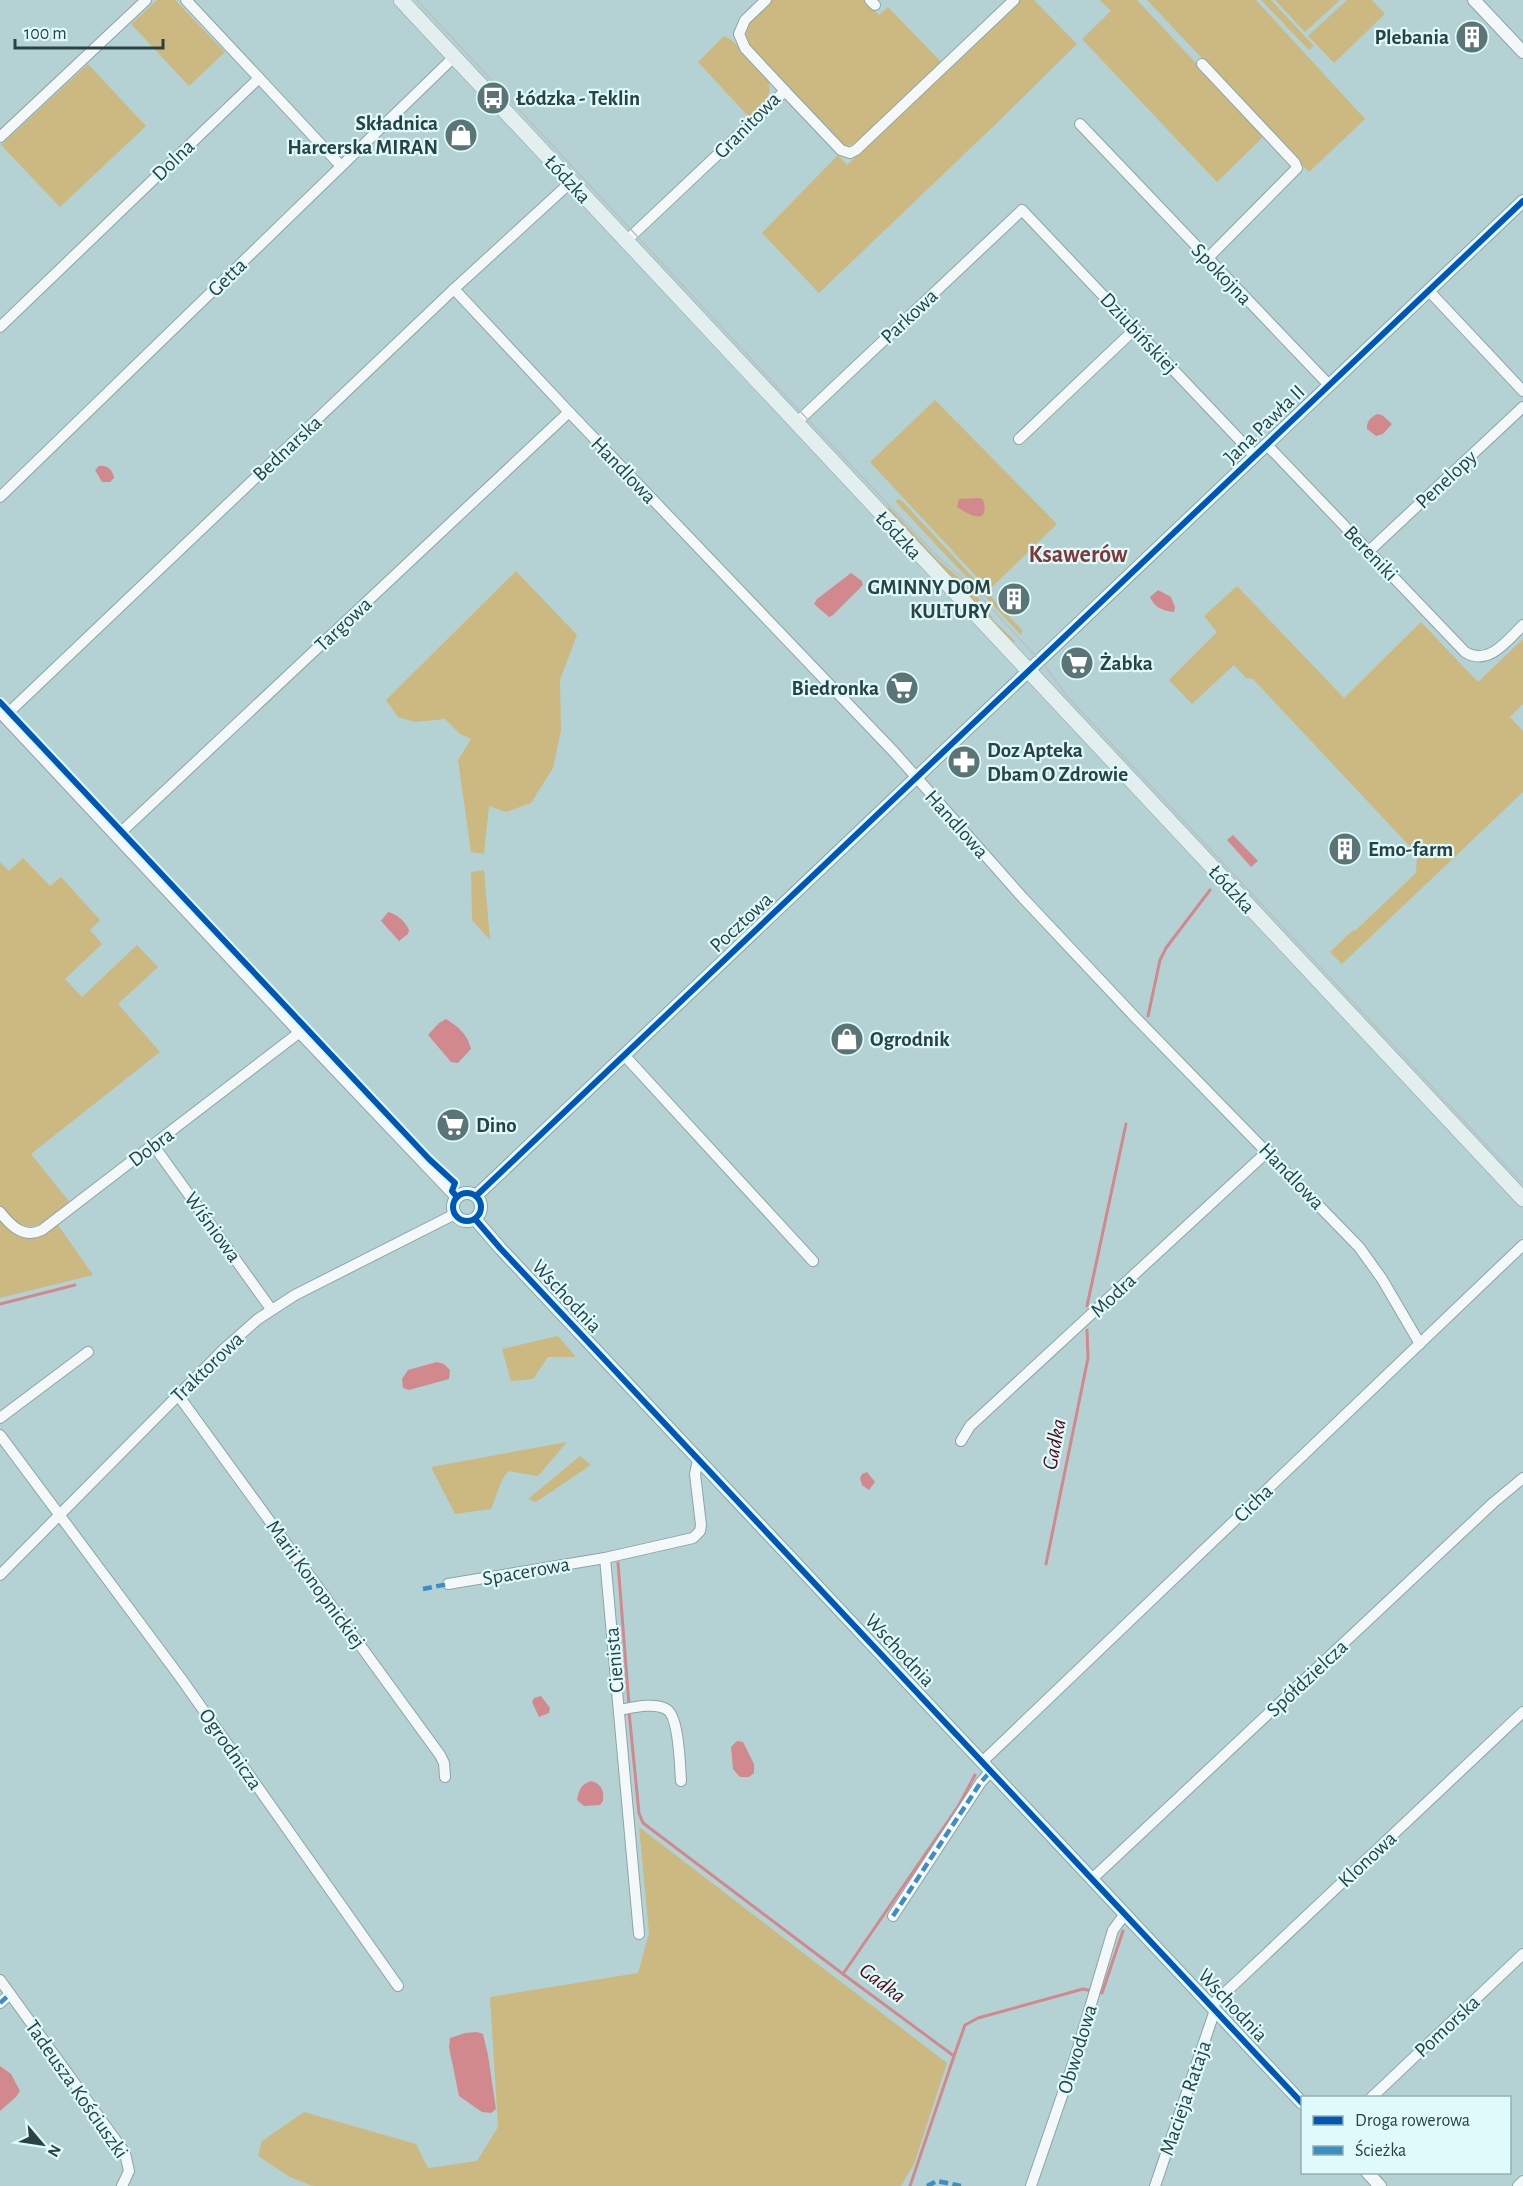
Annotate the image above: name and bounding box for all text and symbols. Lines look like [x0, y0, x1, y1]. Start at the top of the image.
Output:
scale bar [15, 12, 164, 50]
building icon: Plebania [1454, 19, 1490, 55]
text: 100 m [24, 25, 67, 43]
place label: Plebania [1374, 27, 1449, 48]
bus stop icon: Łódzka - Teklin [475, 80, 511, 116]
place label: Łódzka - Teklin [515, 88, 640, 109]
street label: Granitowa [710, 88, 785, 163]
place label: Składnica Harcerska MIRAN [287, 113, 438, 158]
shop icon: Składnica Harcerska MIRAN [443, 117, 479, 153]
street label: Dolna [148, 135, 199, 185]
street label: Łódzka [540, 151, 595, 208]
street label: Spokojna [1187, 240, 1256, 309]
street label: Getta [204, 254, 251, 301]
street label: Parkowa [877, 285, 942, 348]
street label: Dziubińskiej [1096, 289, 1181, 378]
street label: Jana Pawła II [1220, 381, 1309, 468]
street label: Bednarska [249, 411, 326, 485]
street label: Handlowa [587, 433, 661, 508]
street label: Penelopy [1412, 446, 1481, 513]
street label: Łódzka [871, 507, 926, 564]
street label: Bereniki [1340, 522, 1402, 585]
district label: Ksawerów [1028, 543, 1128, 567]
place label: GMINNY DOM KULTURY [867, 577, 991, 622]
building icon: GMINNY DOM KULTURY [996, 581, 1032, 617]
street label: Targowa [311, 593, 376, 656]
supermarket icon: Żabka [1059, 645, 1095, 681]
place label: Żabka [1100, 652, 1153, 674]
supermarket icon: Biedronka [884, 670, 920, 706]
place label: Biedronka [792, 678, 879, 699]
place label: Doz Apteka Dbam O Zdrowie [987, 740, 1128, 785]
pharmacy icon: Doz Apteka Dbam O Zdrowie [946, 744, 982, 780]
street label: Handlowa [921, 786, 993, 863]
building icon: Emo-farm [1327, 831, 1363, 867]
place label: Emo-farm [1368, 839, 1453, 860]
street label: Łódzka [1204, 861, 1259, 918]
street label: Pocztowa [706, 888, 777, 956]
shop icon: Ogrodnik [829, 1021, 865, 1057]
place label: Ogrodnik [870, 1029, 950, 1050]
supermarket icon: Dino [435, 1107, 471, 1143]
place label: Dino [476, 1115, 517, 1136]
street label: Dobra [125, 1124, 178, 1171]
street label: Handlowa [1255, 1139, 1329, 1214]
street label: Wiśniowa [180, 1188, 245, 1266]
street label: Wschodnia [528, 1256, 606, 1337]
street label: Modra [1087, 1269, 1140, 1321]
street label: Traktorowa [167, 1328, 248, 1407]
water label: Gadka [1038, 1417, 1070, 1471]
street label: Cicha [1230, 1480, 1277, 1526]
street label: Marii Konopnickiej [262, 1516, 369, 1652]
street label: Spacerowa [481, 1553, 572, 1590]
street label: Wschodnia [861, 1610, 939, 1691]
street label: Cienista [601, 1626, 628, 1694]
street label: Spółdzielcza [1263, 1636, 1352, 1721]
street label: Ogrodnicza [195, 1705, 266, 1794]
street label: Klonowa [1334, 1827, 1401, 1891]
water label: Gadka [855, 1959, 909, 2007]
street label: Wschodnia [1194, 1965, 1272, 2046]
street label: Pomorska [1411, 1991, 1484, 2061]
street label: Obwodowa [1054, 2002, 1101, 2096]
street label: Tadeusza Kościuszki [21, 2016, 132, 2162]
street label: Macieja Rataja [1156, 2038, 1215, 2158]
legend [1301, 2096, 1511, 2174]
text: Droga rowerowa [1355, 2112, 1470, 2130]
north arrow [12, 2114, 72, 2174]
text: Ścieżka [1355, 2139, 1406, 2160]
text: N [45, 2142, 64, 2160]

